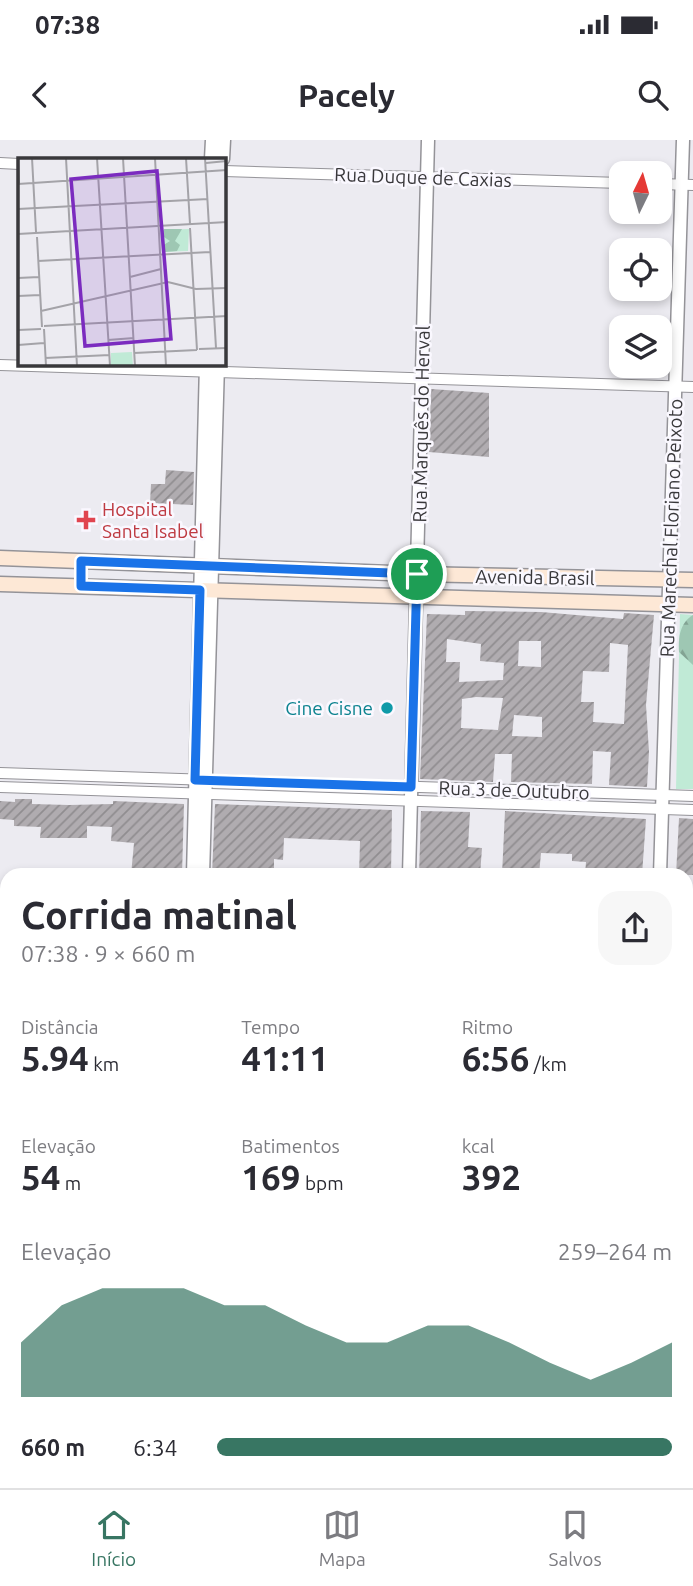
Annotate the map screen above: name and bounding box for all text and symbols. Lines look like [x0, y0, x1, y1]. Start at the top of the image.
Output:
text: 07:38 [35, 10, 100, 39]
icon: back [21, 76, 59, 114]
icon: search [634, 76, 672, 114]
text: Pacely [298, 77, 395, 113]
inset map [18, 158, 226, 366]
north arrow [609, 161, 672, 224]
map controls [609, 161, 672, 378]
street label: Rua Duque de Caxias [334, 163, 512, 191]
button: locate [609, 238, 672, 301]
button: layers [609, 315, 672, 378]
street label: Rua Marquês do Herval [408, 325, 434, 523]
street label: Rua Marechal Floriano Peixoto [655, 398, 687, 658]
place label: Hospital Santa Isabel [102, 498, 204, 542]
marker: Hospital Santa Isabel [76, 510, 96, 530]
pin [387, 544, 447, 604]
icon: arrive [398, 555, 436, 593]
street label: Avenida Brasil [475, 565, 595, 589]
place label: Cine Cisne [285, 697, 373, 719]
marker: Cine Cisne [379, 700, 395, 716]
street label: Rua 3 de Outubro [438, 776, 590, 804]
button: share [598, 891, 672, 965]
text: Corrida matinal [21, 894, 297, 936]
text: 07:38 · 9 × 660 m [21, 941, 195, 966]
text: Distância [21, 1016, 99, 1038]
text: Tempo [241, 1016, 300, 1038]
text: Ritmo [462, 1016, 513, 1038]
text: 5.94 [21, 1038, 89, 1078]
text: 41:11 [241, 1038, 329, 1078]
text: 6:56 [462, 1038, 530, 1078]
text: km [89, 1053, 119, 1075]
text: /km [530, 1053, 567, 1075]
text: Elevação [21, 1135, 96, 1157]
text: Batimentos [241, 1135, 340, 1157]
text: kcal [462, 1135, 494, 1157]
text: 54 [21, 1157, 60, 1197]
text: 169 [241, 1157, 301, 1197]
text: 392 [462, 1157, 521, 1197]
text: m [60, 1172, 81, 1194]
text: bpm [301, 1172, 344, 1194]
text: Elevação [21, 1239, 112, 1264]
text: 259–264 m [558, 1239, 672, 1264]
text: 660 m [21, 1435, 85, 1460]
text: 6:34 [133, 1435, 178, 1460]
tab: Início [91, 1506, 136, 1570]
tab: Mapa [319, 1506, 366, 1570]
tab: Salvos [548, 1506, 602, 1570]

